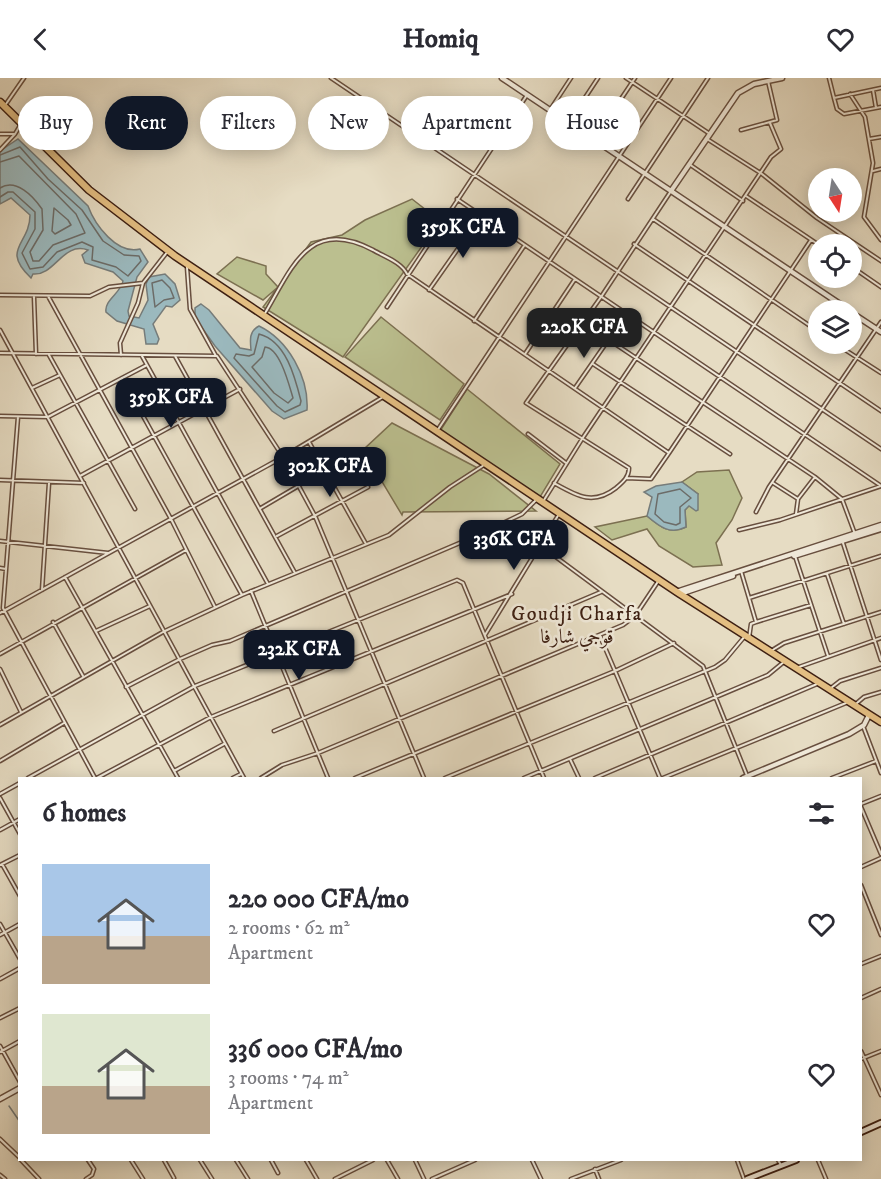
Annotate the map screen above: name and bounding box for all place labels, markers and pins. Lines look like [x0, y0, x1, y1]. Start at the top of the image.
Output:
pin: 359K CFA [401, 208, 525, 259]
pin: 220K CFA [522, 308, 646, 359]
pin: 359K CFA [109, 378, 233, 429]
pin: 302K CFA [268, 447, 392, 498]
pin: 336K CFA [452, 520, 576, 571]
pin: 232K CFA [237, 630, 361, 681]

